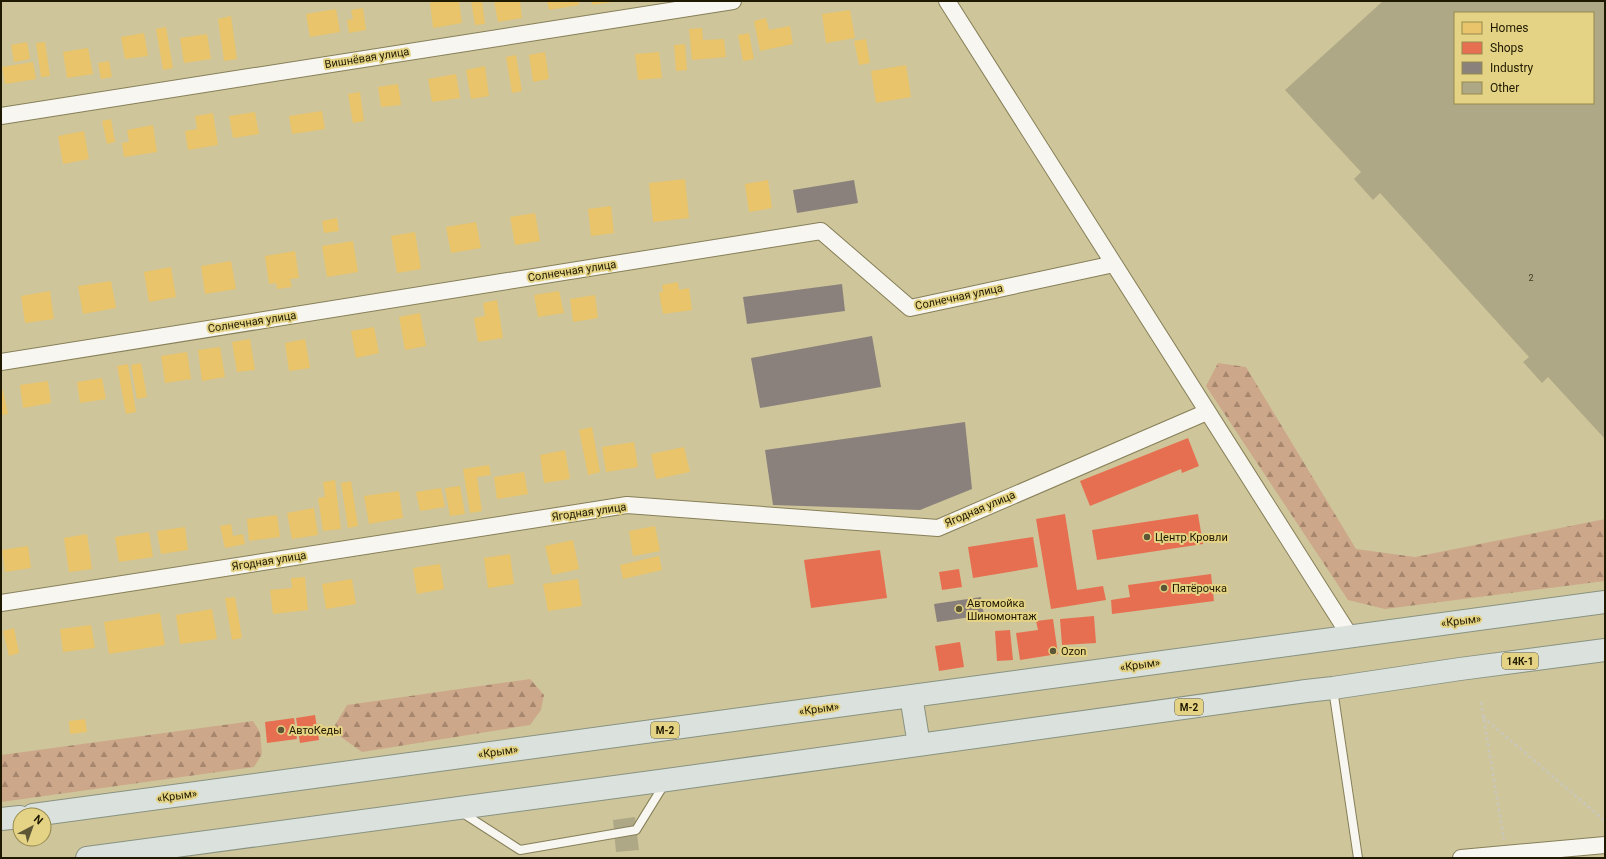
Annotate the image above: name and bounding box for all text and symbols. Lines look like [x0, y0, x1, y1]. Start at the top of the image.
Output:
legend [1454, 12, 1594, 104]
text: Homes [1490, 21, 1528, 35]
text: Shops [1490, 41, 1524, 55]
street label: Вишнёвая улица [324, 45, 410, 71]
text: Industry [1490, 61, 1534, 75]
text: Other [1490, 81, 1519, 95]
street label: Солнечная улица [527, 258, 617, 284]
house number: 2 [1528, 273, 1534, 283]
street label: Солнечная улица [914, 281, 1004, 313]
street label: Солнечная улица [207, 309, 297, 335]
street label: Ягодная улица [943, 488, 1017, 530]
street label: Ягодная улица [551, 500, 627, 524]
place label: Центр Кровли [1155, 531, 1228, 544]
marker: Центр Кровли [1142, 532, 1152, 542]
street label: Ягодная улица [231, 549, 307, 573]
place label: Пятёрочка [1172, 582, 1227, 595]
marker: Пятёрочка [1159, 583, 1169, 593]
place label: Автомойка Шиномонтаж [967, 597, 1037, 623]
marker: Автомойка Шиномонтаж [954, 604, 964, 614]
street label: «Крым» [1440, 612, 1482, 630]
place label: Ozon [1061, 645, 1086, 658]
marker: Ozon [1048, 646, 1058, 656]
road number: 14К-1 [1502, 653, 1538, 669]
street label: «Крым» [1119, 656, 1161, 674]
road number: М-2 [1175, 699, 1203, 715]
street label: «Крым» [798, 700, 840, 718]
road number: М-2 [651, 722, 679, 738]
place label: АвтоКеды [289, 724, 342, 737]
marker: АвтоКеды [276, 725, 286, 735]
street label: «Крым» [477, 743, 519, 761]
street label: «Крым» [156, 787, 198, 805]
north arrow [12, 807, 52, 847]
text: N [31, 812, 46, 827]

